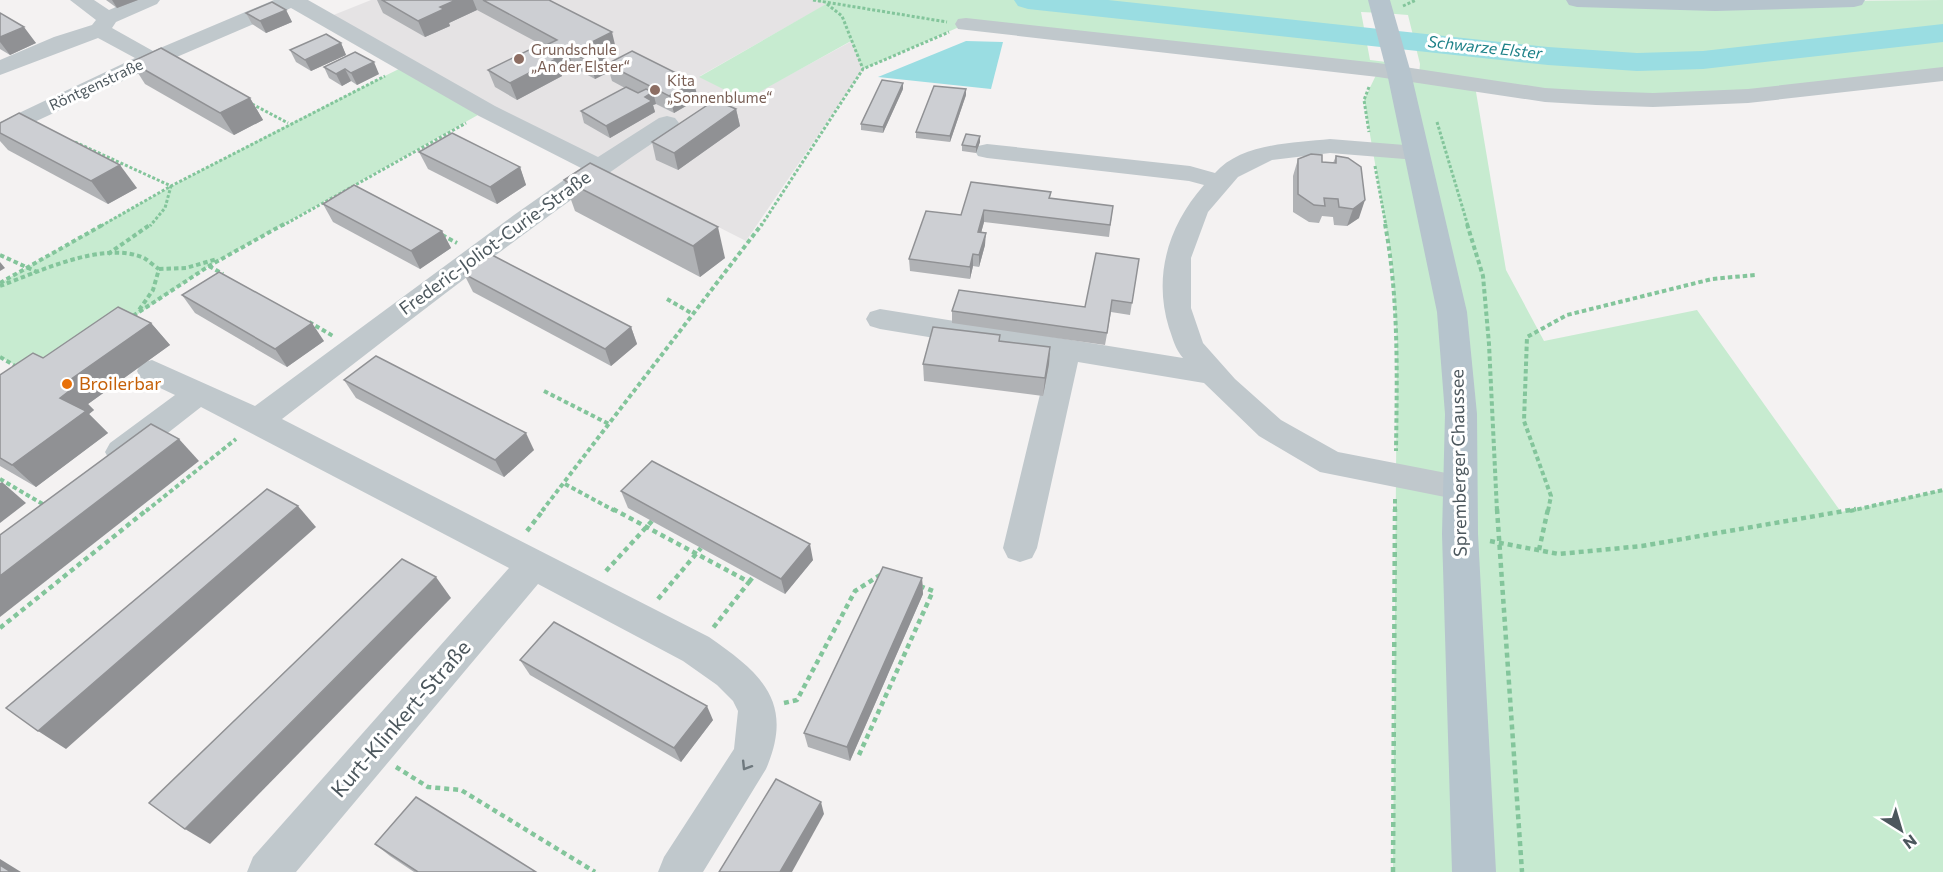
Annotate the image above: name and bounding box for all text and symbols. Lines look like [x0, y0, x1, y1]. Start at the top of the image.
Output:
water label: Schwarze Elster [1427, 31, 1544, 62]
place label: Grundschule „An der Elster“ [531, 40, 630, 75]
marker: Grundschule „An der Elster“ [512, 52, 526, 66]
street label: Röntgenstraße [46, 54, 145, 114]
place label: Kita „Sonnenblume“ [667, 71, 772, 106]
marker: Kita „Sonnenblume“ [648, 83, 662, 97]
street label: Frederic-Joliot-Curie-Straße [394, 165, 594, 319]
street label: Spremberger Chaussee [1445, 369, 1471, 557]
place label: Broilerbar [79, 372, 161, 394]
marker: Broilerbar [60, 377, 74, 391]
street label: Kurt-Klinkert-Straße [325, 634, 475, 802]
one-way arrow [743, 759, 754, 770]
north arrow [1871, 800, 1931, 860]
text: N [1900, 831, 1921, 854]

